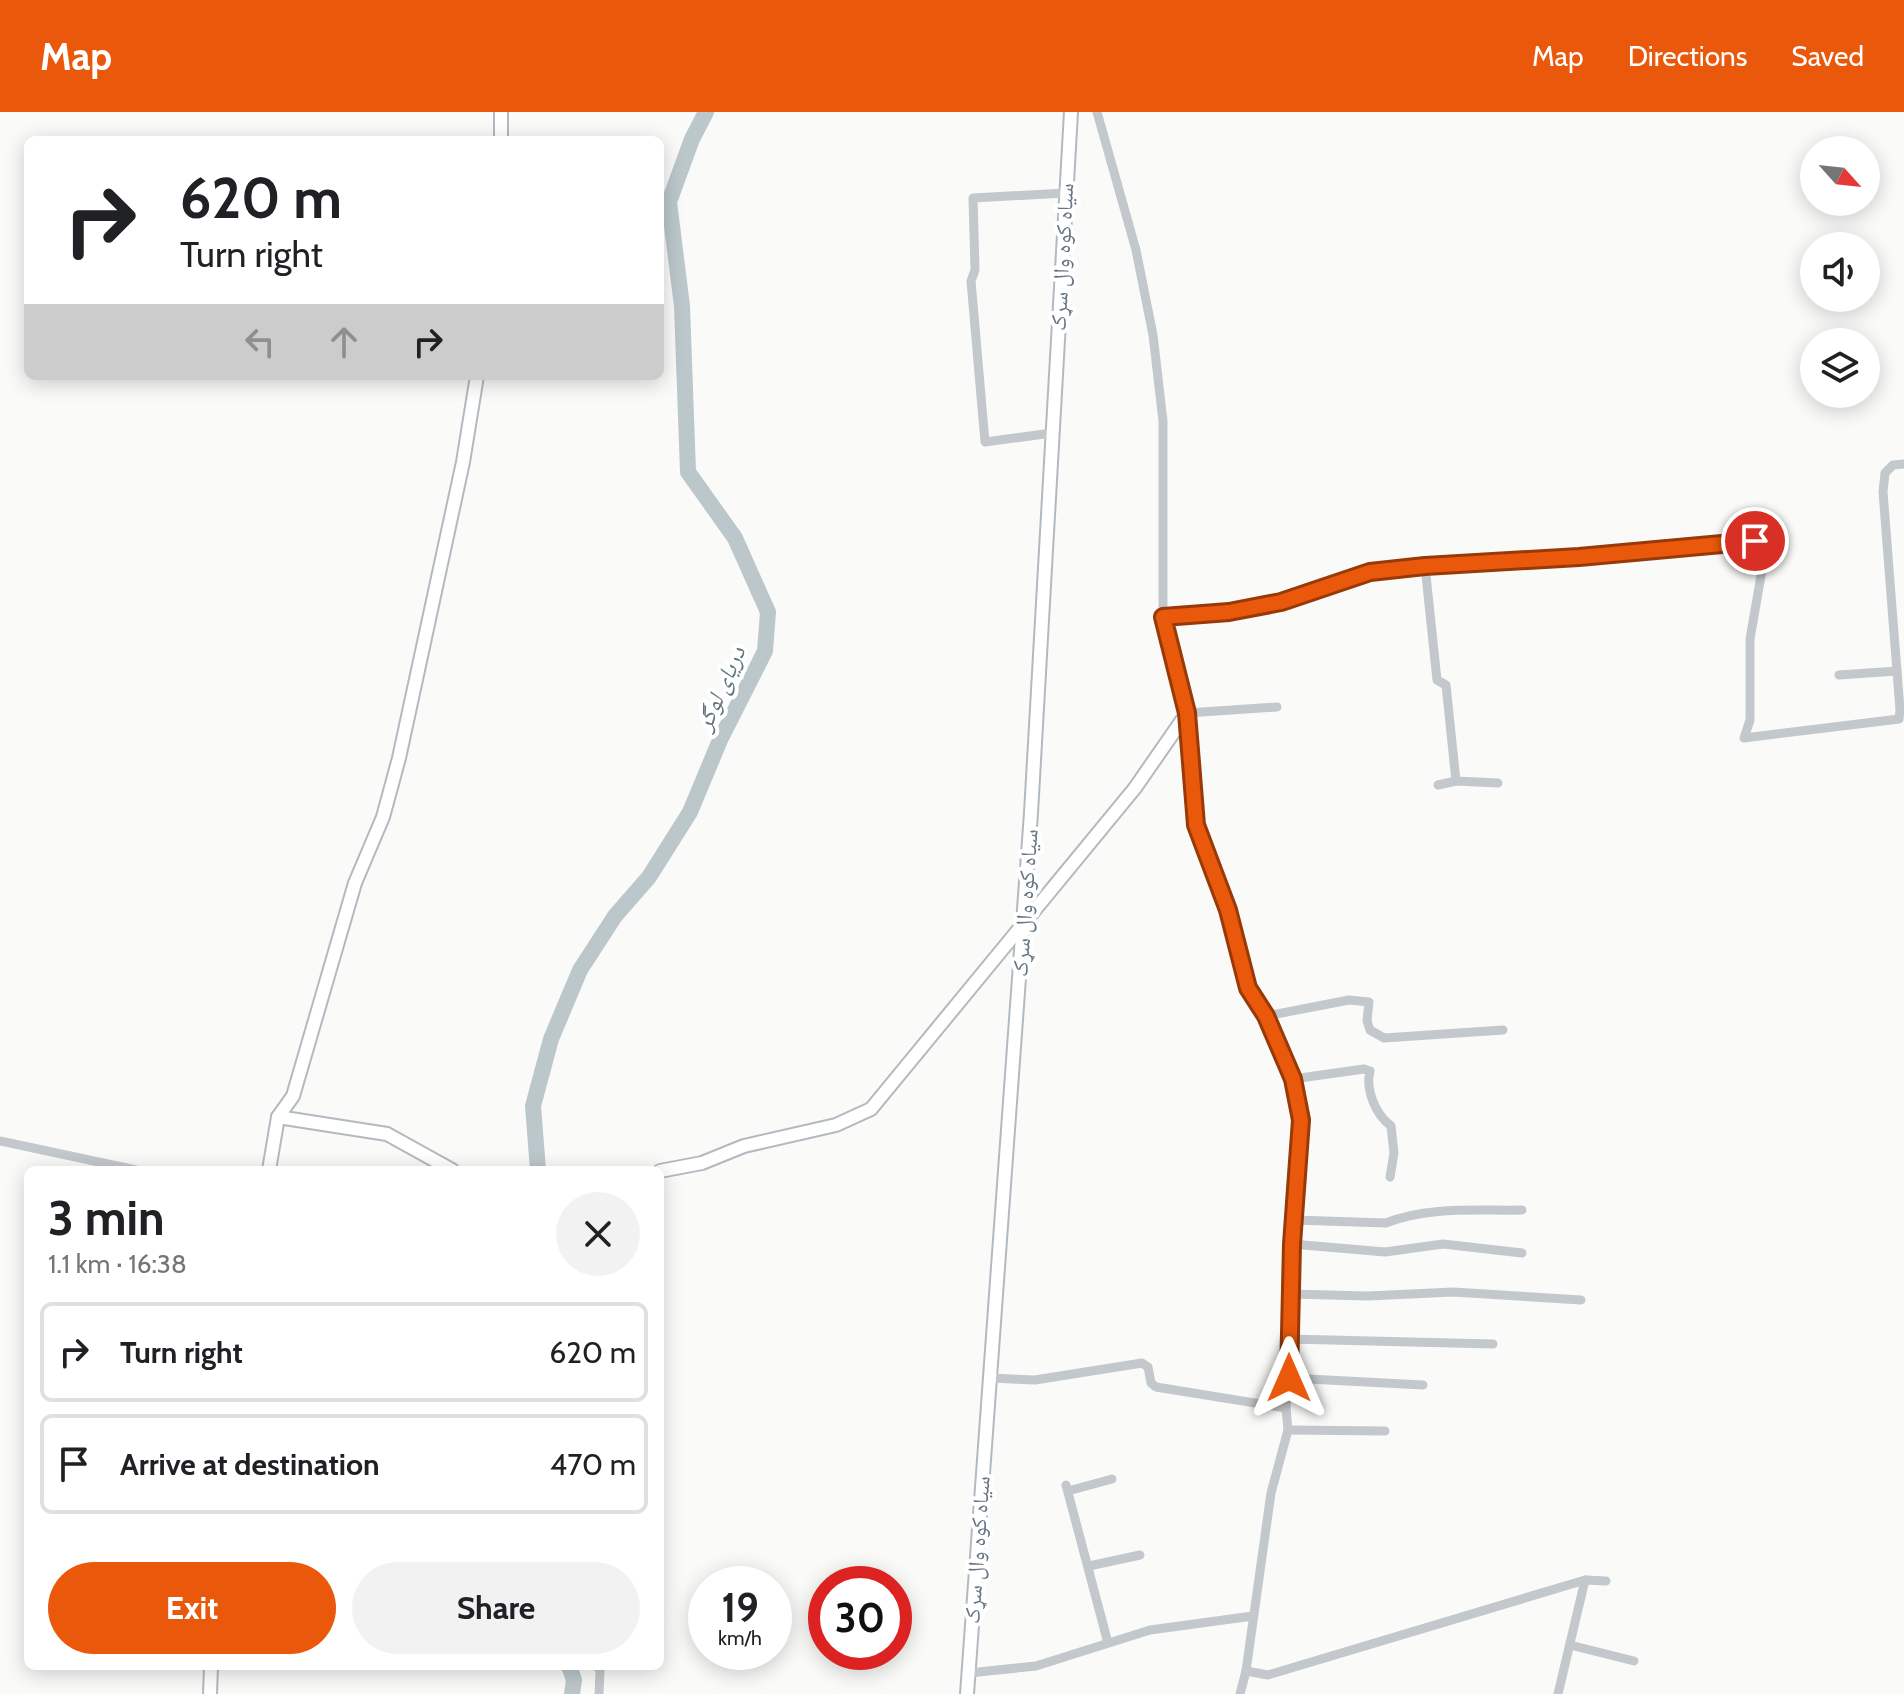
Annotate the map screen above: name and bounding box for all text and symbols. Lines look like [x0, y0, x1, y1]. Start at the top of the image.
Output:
text: Map [40, 33, 112, 80]
text: Map [1532, 39, 1584, 73]
text: Directions [1628, 39, 1747, 73]
text: Saved [1791, 39, 1864, 73]
north arrow [1800, 136, 1880, 216]
map controls [1800, 136, 1880, 408]
text: 620 m [180, 164, 342, 232]
icon: right [48, 168, 152, 272]
street label: سیاه کوه وال سړک [1045, 182, 1079, 332]
text: Turn right [180, 232, 323, 276]
button: sound [1800, 232, 1880, 312]
icon: left [238, 320, 282, 364]
icon: ahead [322, 320, 366, 364]
icon: right [406, 320, 450, 364]
button: layers [1800, 328, 1880, 408]
pin [1721, 507, 1789, 575]
icon: arrive [1733, 519, 1777, 563]
water label: دریای لوگر [688, 641, 752, 737]
street label: سیاه کوه وال سړک [1006, 828, 1044, 978]
text: 3 min [48, 1189, 164, 1247]
button: close [556, 1192, 640, 1276]
text: 1.1 km · 16:38 [48, 1248, 187, 1280]
icon: right [52, 1330, 96, 1374]
text: Turn right [120, 1334, 243, 1371]
text: 620 m [549, 1334, 636, 1371]
position arrow [1247, 1336, 1331, 1420]
icon: arrive [52, 1442, 96, 1486]
text: Arrive at destination [120, 1446, 380, 1483]
text: 470 m [550, 1446, 636, 1483]
street label: سیاه کوه وال سړک [958, 1475, 996, 1625]
button: Exit [48, 1562, 336, 1654]
button: Share [352, 1562, 640, 1654]
speed limit sign: 30 [808, 1566, 912, 1670]
text: 19 [721, 1583, 759, 1632]
text: km/h [718, 1626, 762, 1650]

